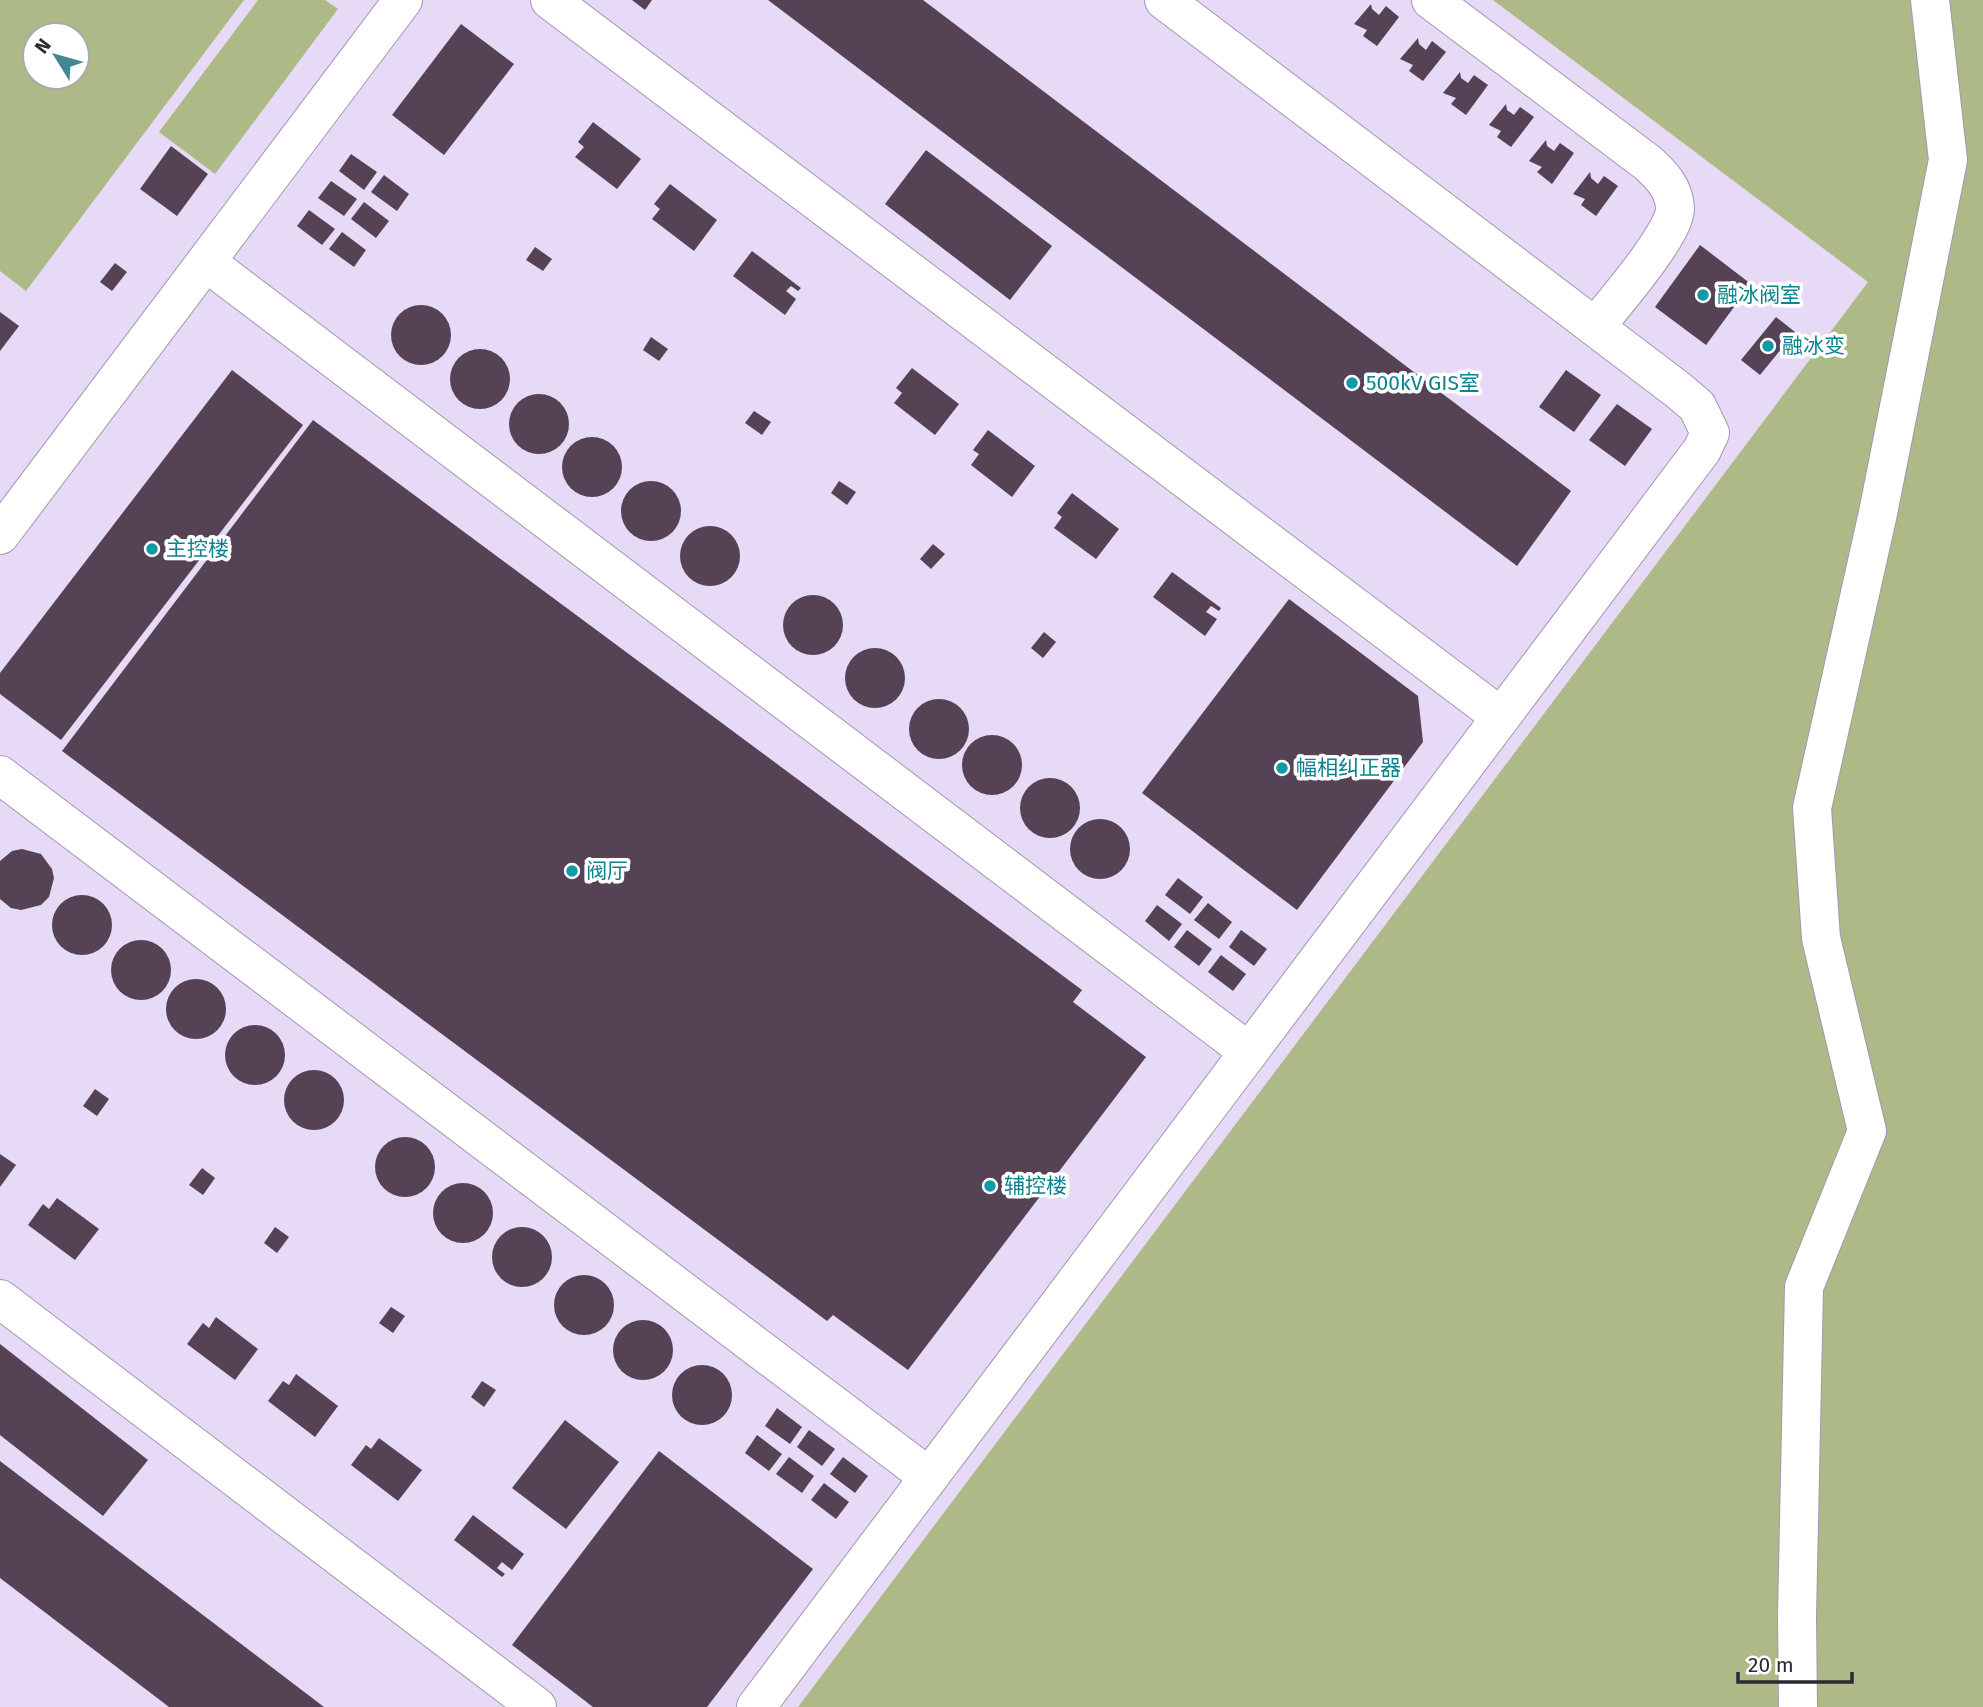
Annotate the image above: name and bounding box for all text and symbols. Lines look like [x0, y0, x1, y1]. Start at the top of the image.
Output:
north arrow [21, 21, 91, 91]
text: N [30, 34, 56, 58]
place label: 融冰阀室 [1717, 282, 1801, 308]
marker: 融冰阀室 [1695, 287, 1711, 303]
place label: 融冰变 [1782, 333, 1845, 359]
marker: 融冰变 [1760, 338, 1776, 354]
place label: 500kV GIS室 [1366, 370, 1480, 396]
marker: 500kV GIS室 [1344, 375, 1360, 391]
place label: 主控楼 [166, 536, 229, 562]
marker: 主控楼 [144, 541, 160, 557]
place label: 幅相纠正器 [1296, 755, 1401, 781]
marker: 幅相纠正器 [1274, 760, 1290, 776]
place label: 阀厅 [586, 858, 628, 884]
marker: 阀厅 [564, 863, 580, 879]
place label: 辅控楼 [1004, 1173, 1067, 1199]
marker: 辅控楼 [982, 1178, 998, 1194]
scale bar [1738, 1640, 1852, 1684]
text: 20 m [1748, 1652, 1794, 1678]

